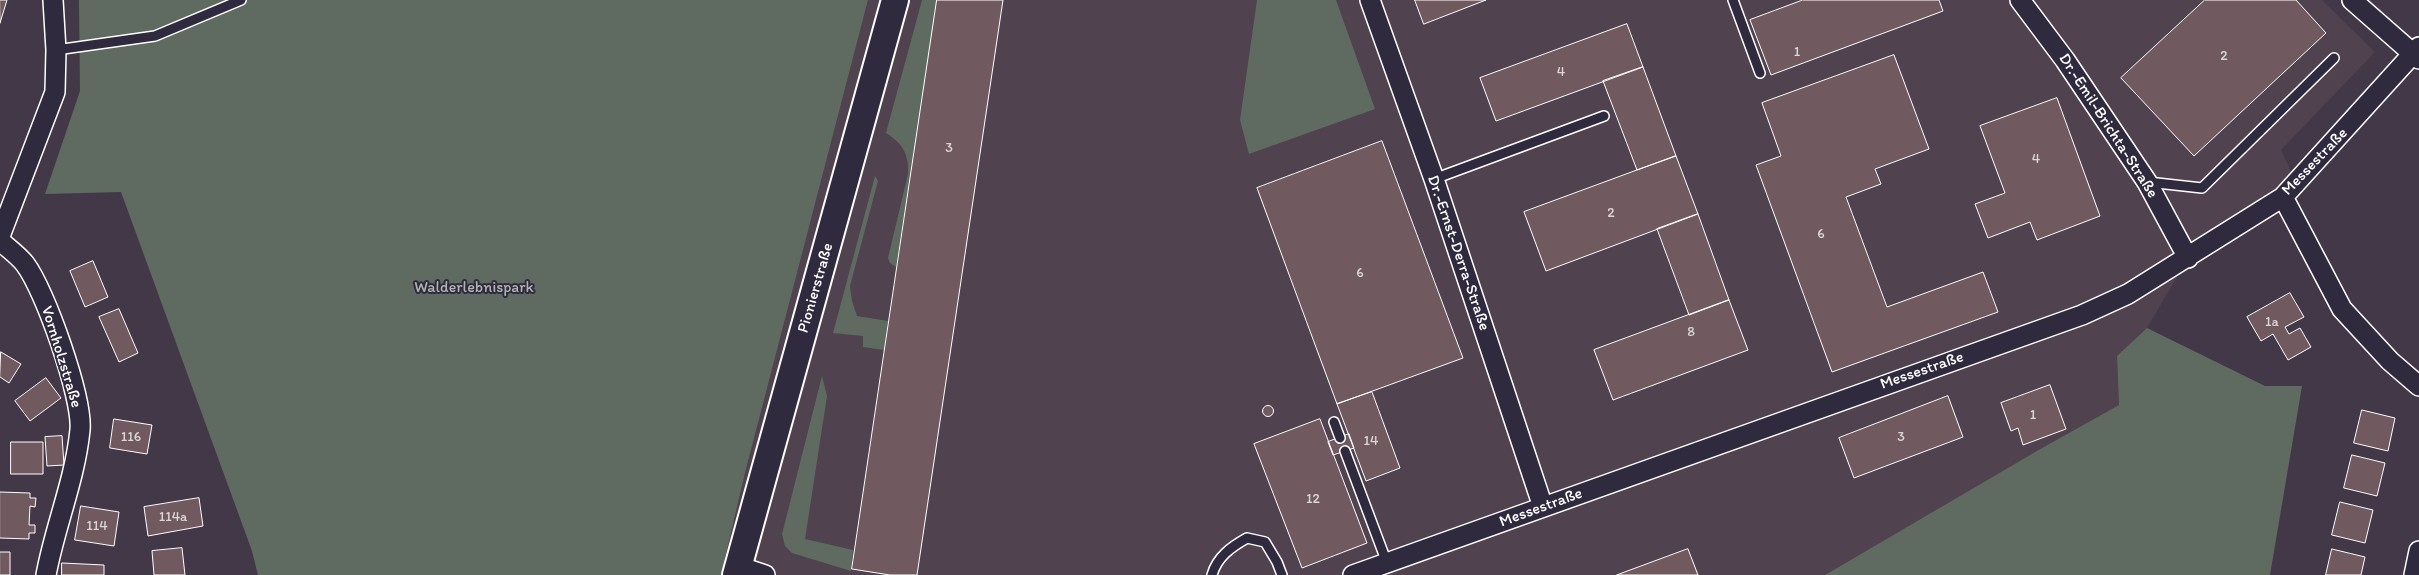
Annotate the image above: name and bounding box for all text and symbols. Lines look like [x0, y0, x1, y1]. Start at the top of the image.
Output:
house number: 1 [1794, 44, 1800, 60]
house number: 2 [2220, 48, 2228, 64]
street label: Dr.-Emil-Brichta-Straße [2054, 50, 2162, 202]
house number: 4 [1557, 64, 1565, 80]
street label: Messestraße [2278, 124, 2352, 200]
house number: 3 [945, 140, 953, 156]
house number: 4 [2032, 151, 2040, 167]
street label: Dr.-Ernst-Derra-Straße [1422, 173, 1494, 333]
house number: 2 [1607, 205, 1615, 221]
house number: 6 [1817, 226, 1825, 242]
street label: Pionierstraße [794, 241, 838, 335]
house number: 6 [1356, 265, 1364, 281]
park label: Walderlebnispark [414, 278, 534, 298]
street label: Vornholzstraße [36, 304, 86, 410]
house number: 1a [2265, 314, 2279, 330]
house number: 8 [1687, 324, 1695, 340]
street label: Messestraße [1878, 348, 1966, 394]
house number: 1 [2030, 407, 2036, 423]
house number: 116 [121, 429, 141, 445]
house number: 3 [1897, 429, 1905, 445]
house number: 14 [1364, 433, 1378, 449]
street label: Messestraße [1497, 484, 1585, 532]
house number: 12 [1306, 491, 1320, 507]
house number: 114a [159, 509, 187, 525]
house number: 114 [86, 518, 108, 534]

